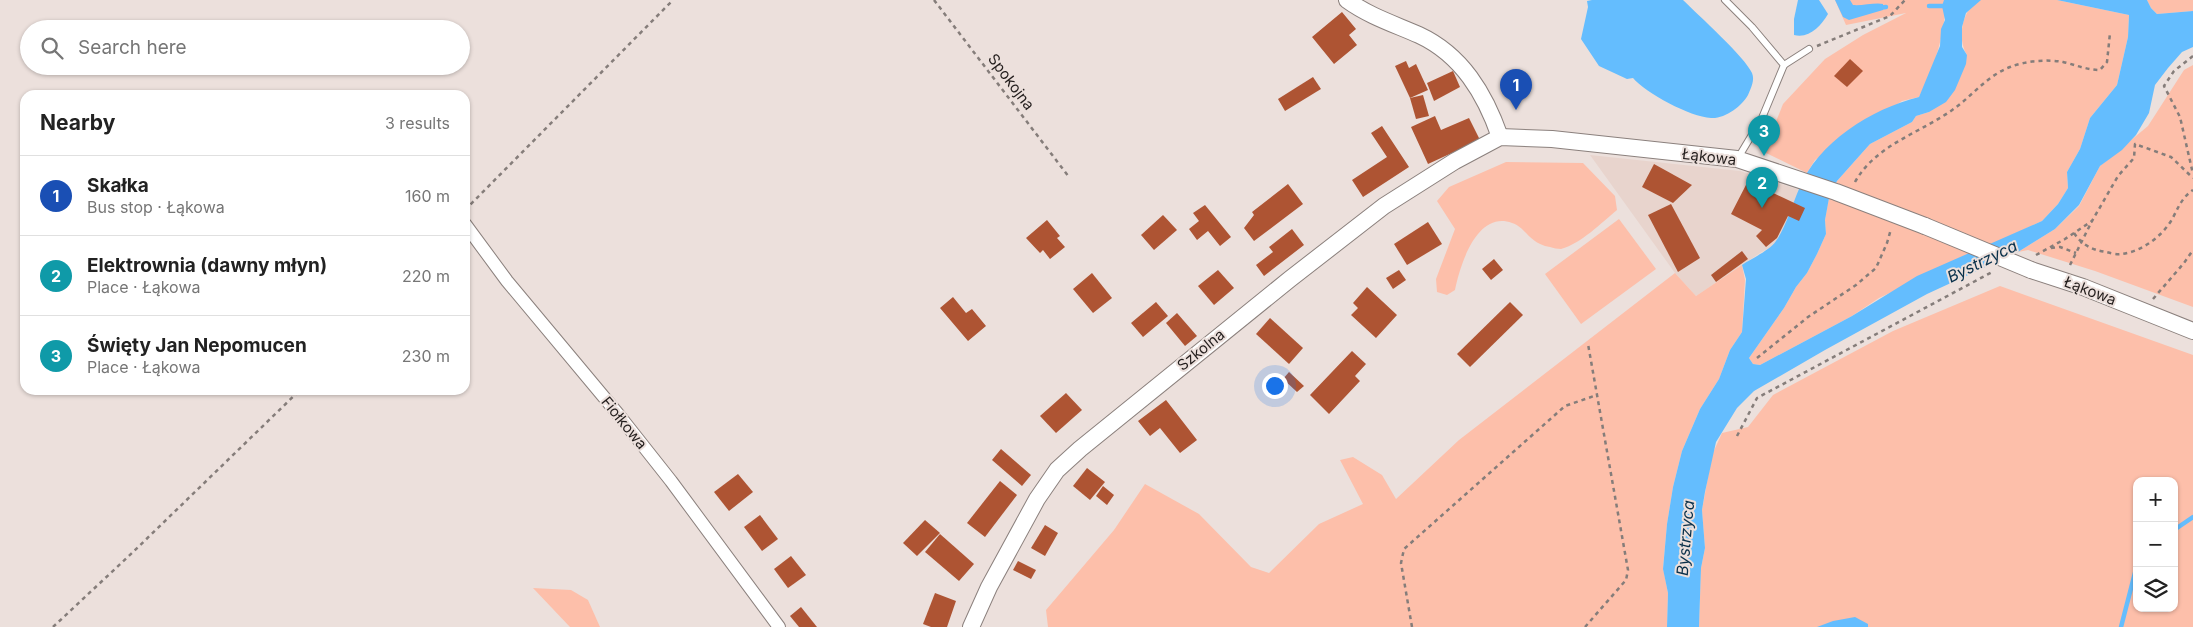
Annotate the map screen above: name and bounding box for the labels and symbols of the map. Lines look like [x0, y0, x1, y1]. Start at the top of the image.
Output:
street label: Spokojna [984, 50, 1039, 114]
pin: 1 [1500, 69, 1532, 110]
pin: 3 [1748, 115, 1780, 156]
street label: Łąkowa [1681, 144, 1737, 169]
pin: 2 [1746, 167, 1778, 208]
water label: Bystrzyca [1944, 235, 2021, 287]
street label: Łąkowa [2061, 272, 2119, 309]
street label: Szkolna [1173, 325, 1228, 375]
your location [1262, 373, 1288, 399]
street label: Fiołkowa [597, 392, 651, 453]
water label: Bystrzyca [1672, 499, 1698, 577]

